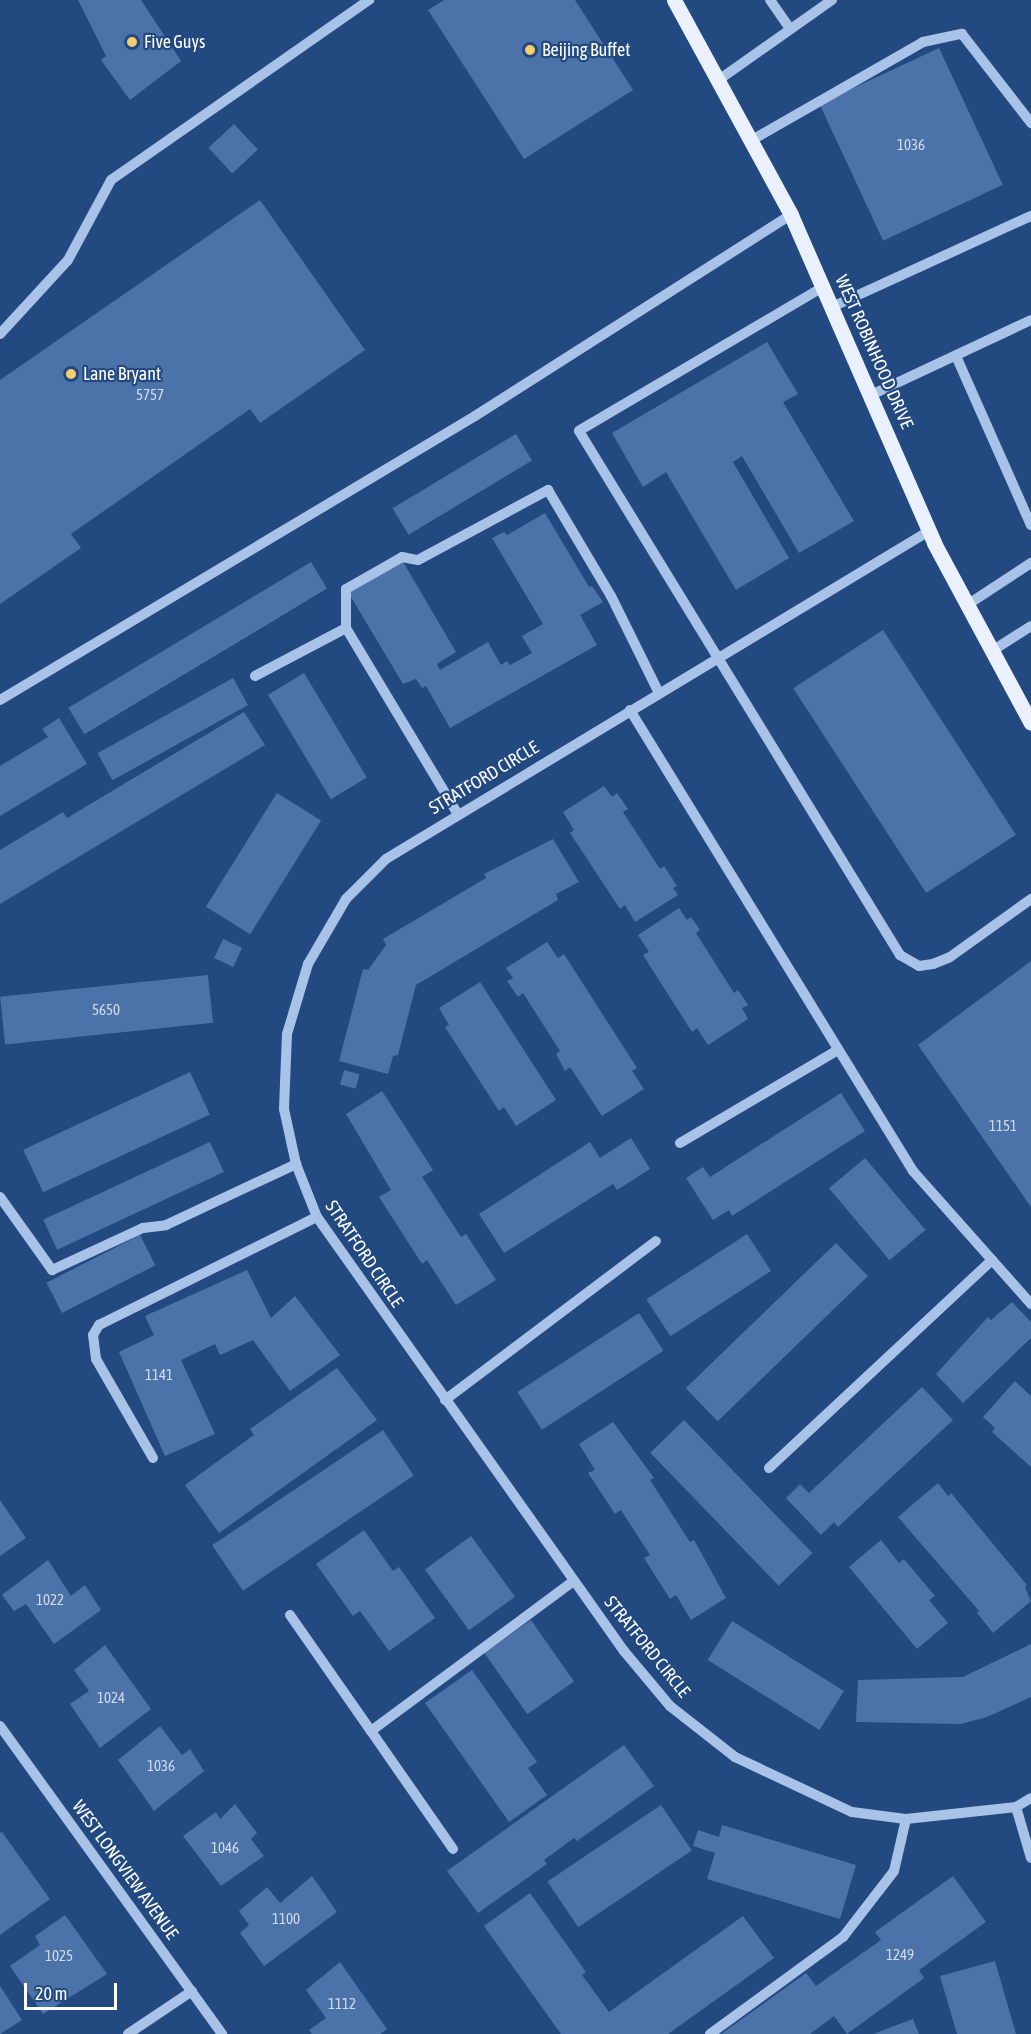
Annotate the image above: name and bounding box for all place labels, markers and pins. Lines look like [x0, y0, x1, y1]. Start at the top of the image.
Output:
place label: Five Guys [144, 31, 205, 53]
marker: Five Guys [125, 35, 139, 49]
place label: Beijing Buffet [542, 39, 630, 61]
marker: Beijing Buffet [523, 43, 537, 57]
place label: Lane Bryant [83, 363, 161, 385]
marker: Lane Bryant [64, 367, 78, 381]

